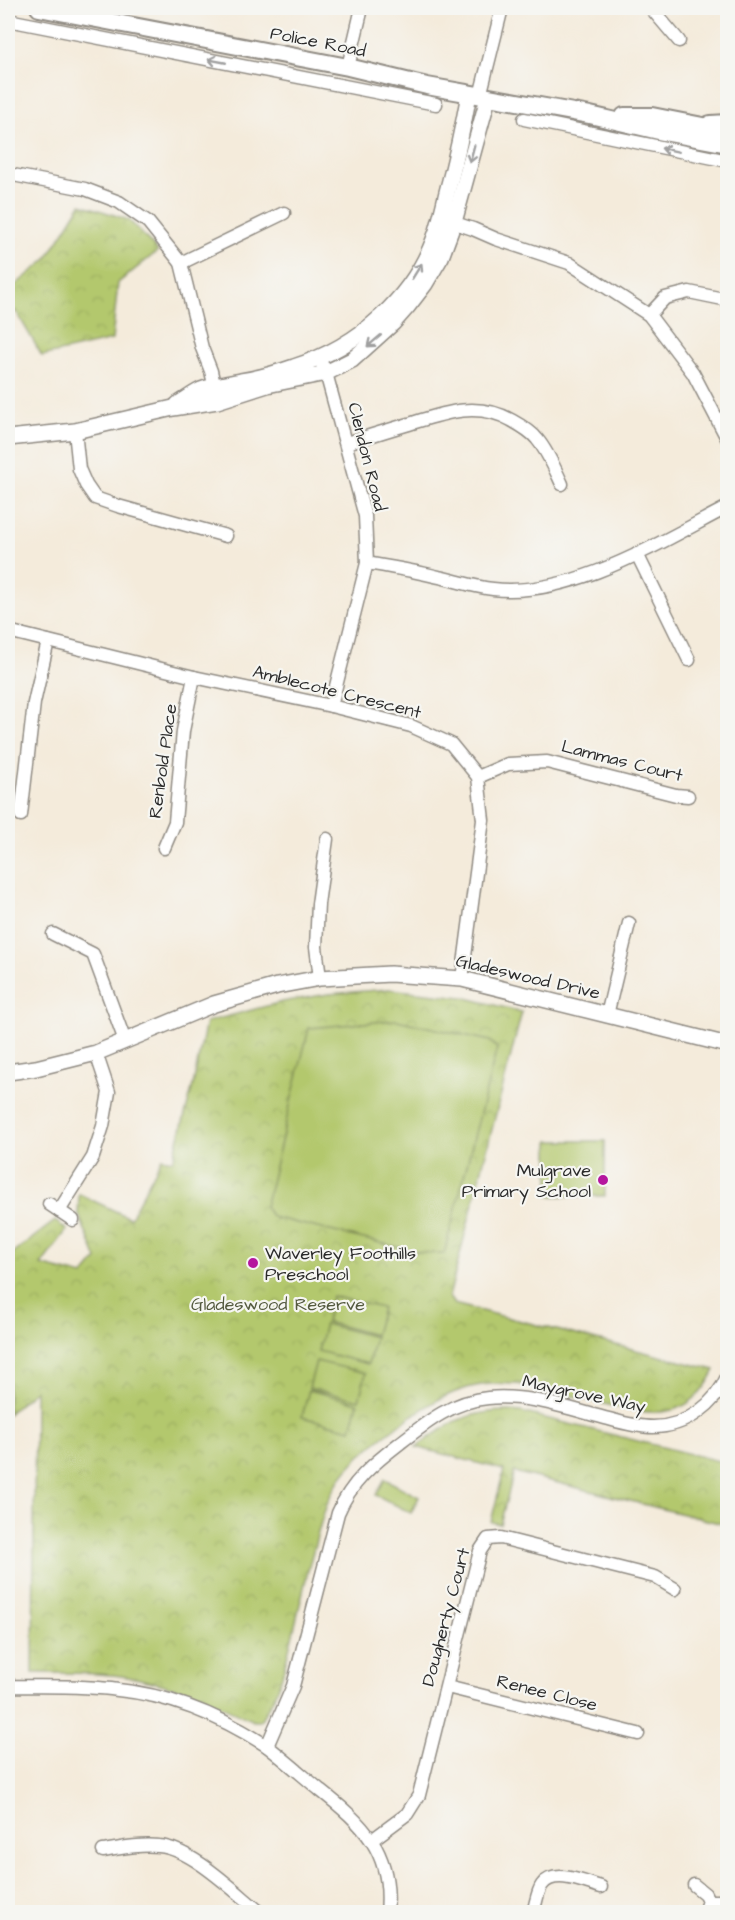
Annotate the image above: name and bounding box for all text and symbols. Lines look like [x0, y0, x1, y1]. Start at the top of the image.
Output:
street label: Police Road [268, 20, 368, 64]
one-way arrow [208, 55, 228, 66]
one-way arrow [661, 143, 680, 155]
one-way arrow [466, 144, 478, 163]
one-way arrow [412, 263, 424, 280]
one-way arrow [367, 334, 382, 348]
street label: Clendon Road [341, 400, 393, 514]
street label: Amblecote Crescent [250, 659, 425, 725]
street label: Renbold Place [143, 702, 183, 820]
street label: Lammas Court [559, 734, 686, 788]
street label: Gladeswood Drive [454, 948, 603, 1006]
place label: Mulgrave Primary School [462, 1158, 591, 1205]
marker: Mulgrave Primary School [596, 1173, 610, 1187]
place label: Waverley Foothills Preschool [265, 1241, 416, 1287]
marker: Waverley Foothills Preschool [246, 1256, 260, 1270]
park label: Gladeswood Reserve [191, 1292, 365, 1317]
street label: Maygrove Way [520, 1369, 648, 1420]
street label: Dougherty Court [415, 1544, 478, 1689]
street label: Renee Close [494, 1668, 600, 1718]

